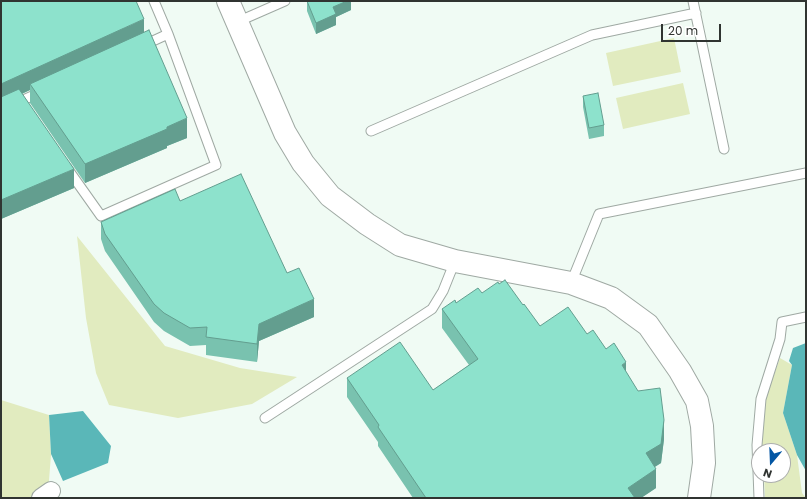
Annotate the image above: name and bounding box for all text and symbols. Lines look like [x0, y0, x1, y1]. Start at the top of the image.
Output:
scale bar [663, 16, 723, 42]
text: 20 m [668, 22, 698, 39]
north arrow [751, 443, 791, 483]
text: N [761, 464, 774, 482]

